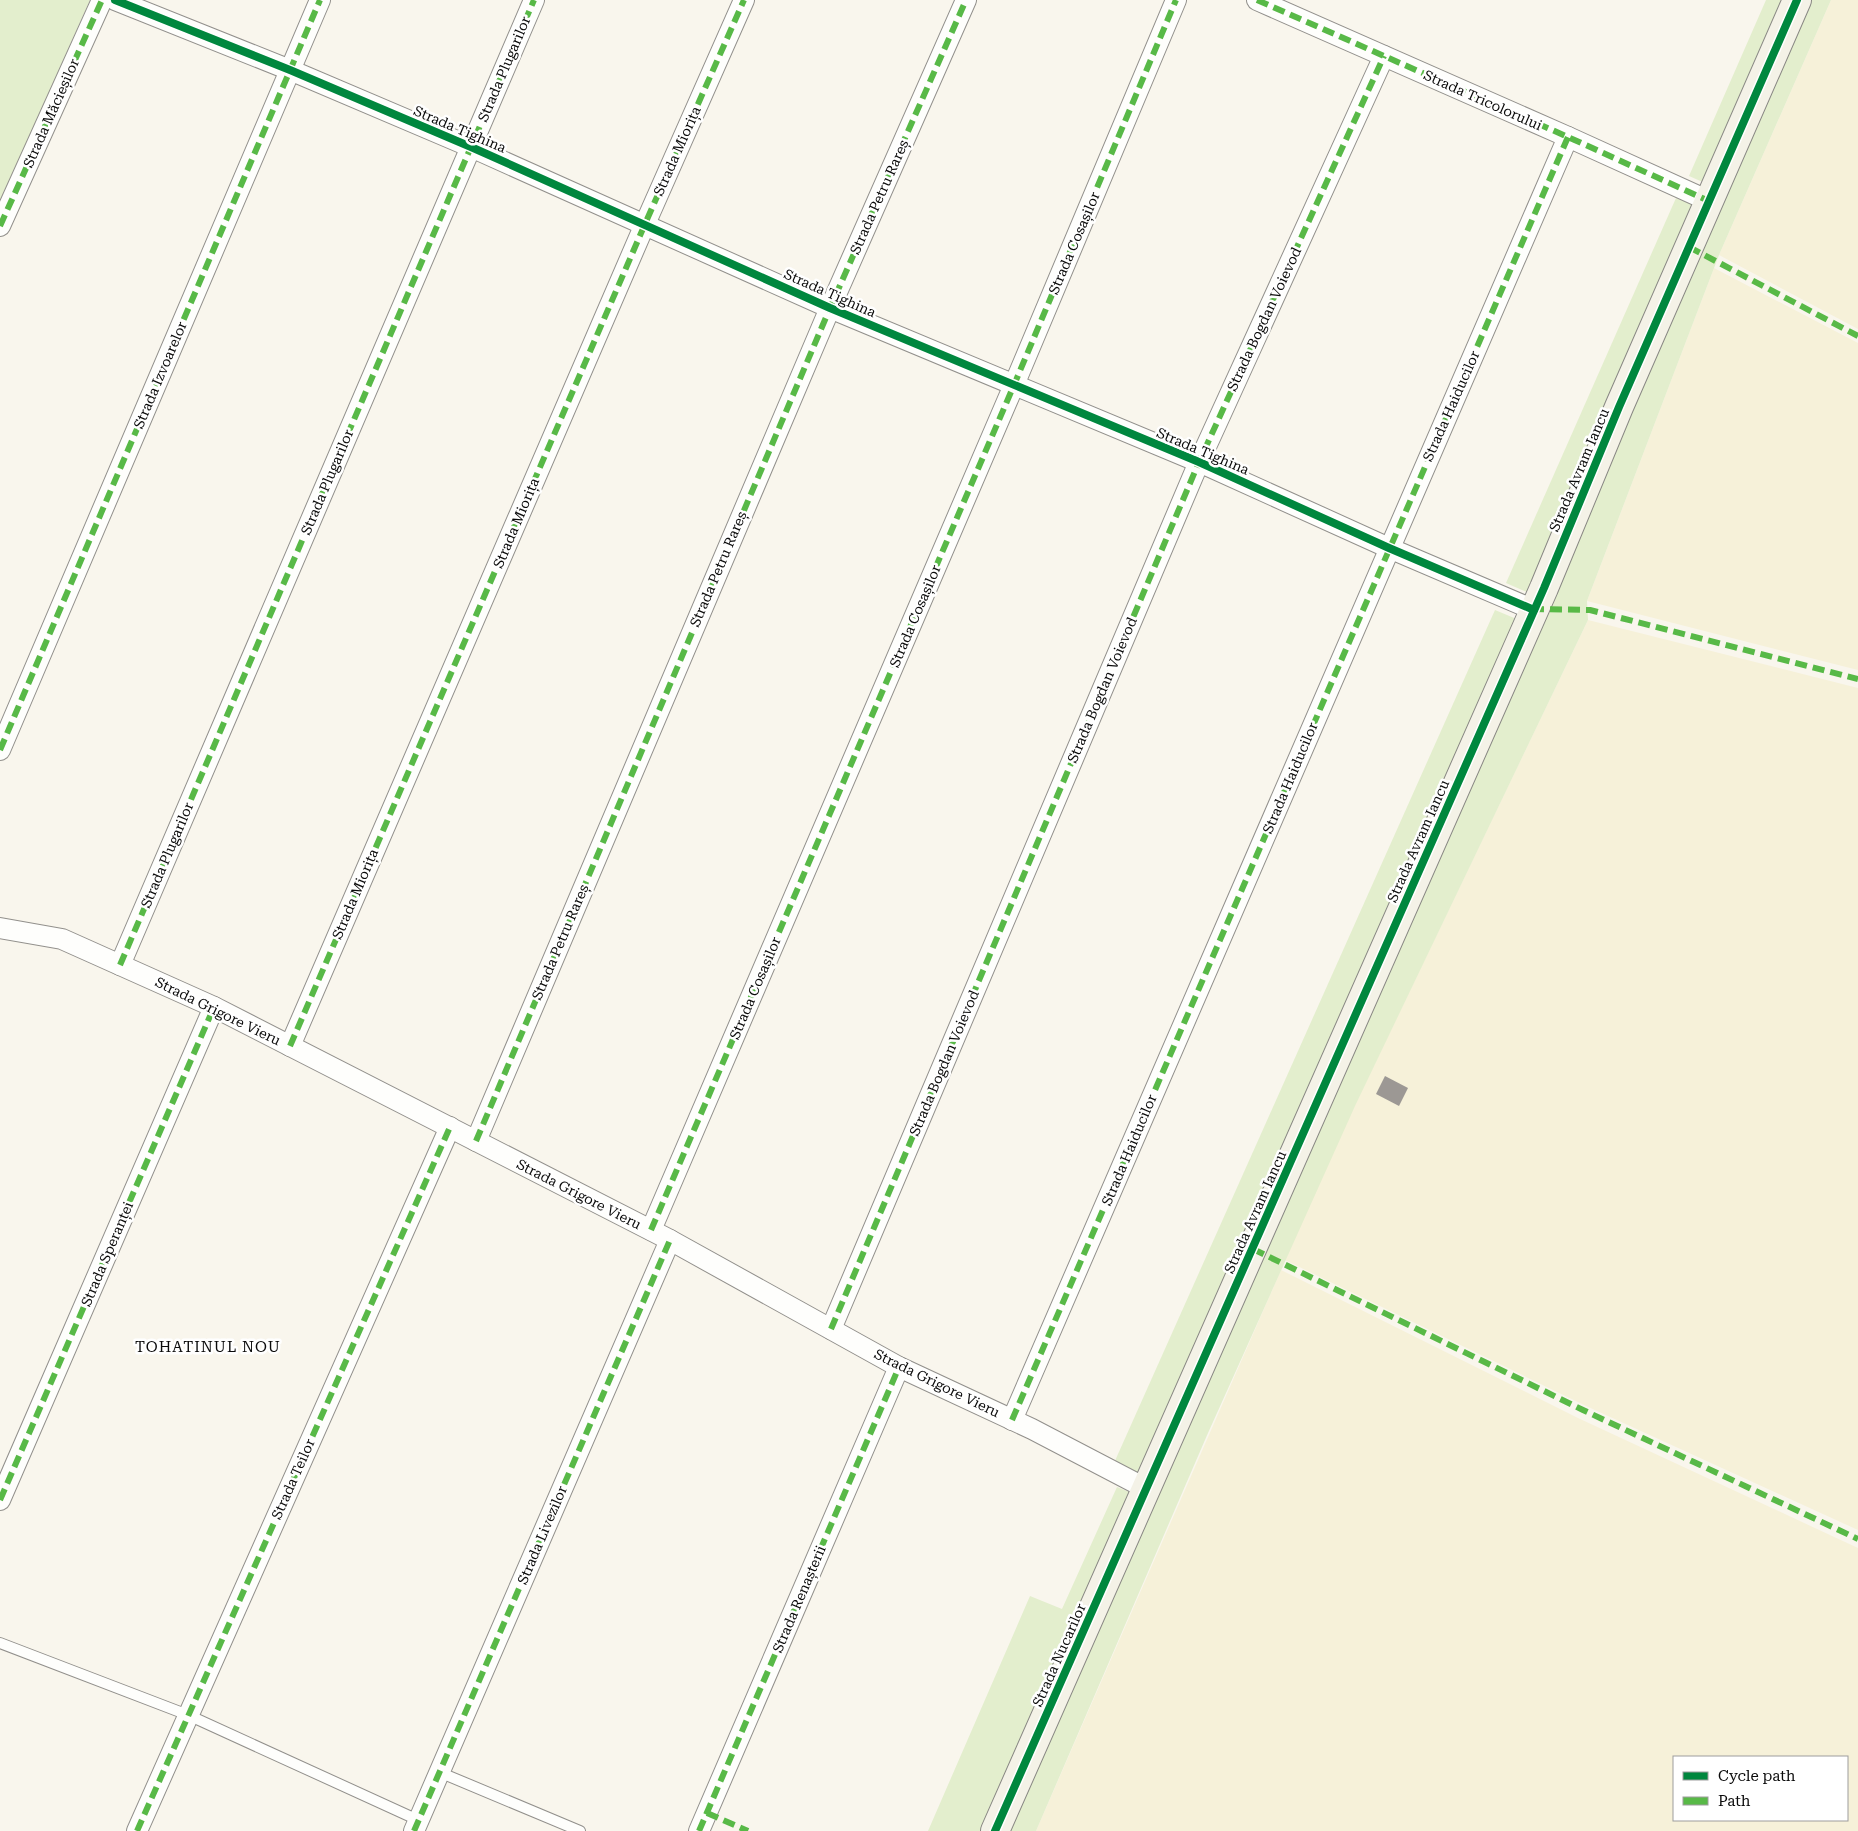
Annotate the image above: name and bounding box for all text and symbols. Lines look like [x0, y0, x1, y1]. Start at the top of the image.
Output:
street label: Strada Plugarilor [475, 14, 534, 124]
street label: Strada Măcieșilor [20, 56, 83, 170]
street label: Strada Tricolorului [1421, 67, 1545, 134]
street label: Strada Tighina [411, 102, 509, 156]
street label: Strada Miorița [650, 103, 705, 199]
street label: Strada Petru Rareș [847, 137, 913, 257]
street label: Strada Cosașilor [1045, 189, 1104, 297]
street label: Strada Bogdan Voievod [1224, 245, 1304, 393]
street label: Strada Tighina [782, 266, 879, 321]
street label: Strada Izvoarelor [130, 319, 190, 431]
street label: Strada Haiducilor [1419, 348, 1483, 464]
street label: Strada Avram Iancu [1546, 406, 1612, 534]
street label: Strada Tighina [1154, 424, 1252, 478]
street label: Strada Plugarilor [298, 427, 357, 537]
street label: Strada Miorița [490, 475, 543, 571]
street label: Strada Petru Rareș [686, 509, 751, 630]
street label: Strada Cosașilor [886, 562, 945, 670]
street label: Strada Bogdan Voievod [1064, 615, 1140, 765]
street label: Strada Haiducilor [1259, 720, 1321, 836]
street label: Strada Avram Iancu [1384, 777, 1452, 905]
street label: Strada Plugarilor [138, 800, 197, 910]
street label: Strada Miorița [329, 846, 382, 942]
street label: Strada Petru Rareș [528, 882, 593, 1003]
street label: Strada Cosașilor [726, 934, 785, 1042]
street label: Strada Grigore Vieru [153, 974, 284, 1048]
street label: Strada Bogdan Voievod [906, 988, 982, 1138]
street label: Strada Haiducilor [1098, 1092, 1160, 1208]
street label: Strada Avram Iancu [1221, 1148, 1289, 1276]
street label: Strada Grigore Vieru [514, 1156, 644, 1232]
street label: Strada Speranței [78, 1199, 137, 1309]
district label: TOHATINUL NOU [135, 1338, 281, 1356]
street label: Strada Grigore Vieru [872, 1346, 1003, 1420]
street label: Strada Teilor [268, 1436, 318, 1522]
street label: Strada Livezilor [514, 1483, 570, 1587]
street label: Strada Renașterii [769, 1542, 830, 1655]
street label: Strada Nucarilor [1029, 1601, 1089, 1709]
legend [1673, 1756, 1848, 1821]
text: Cycle path [1718, 1767, 1796, 1785]
text: Path [1718, 1792, 1751, 1810]

